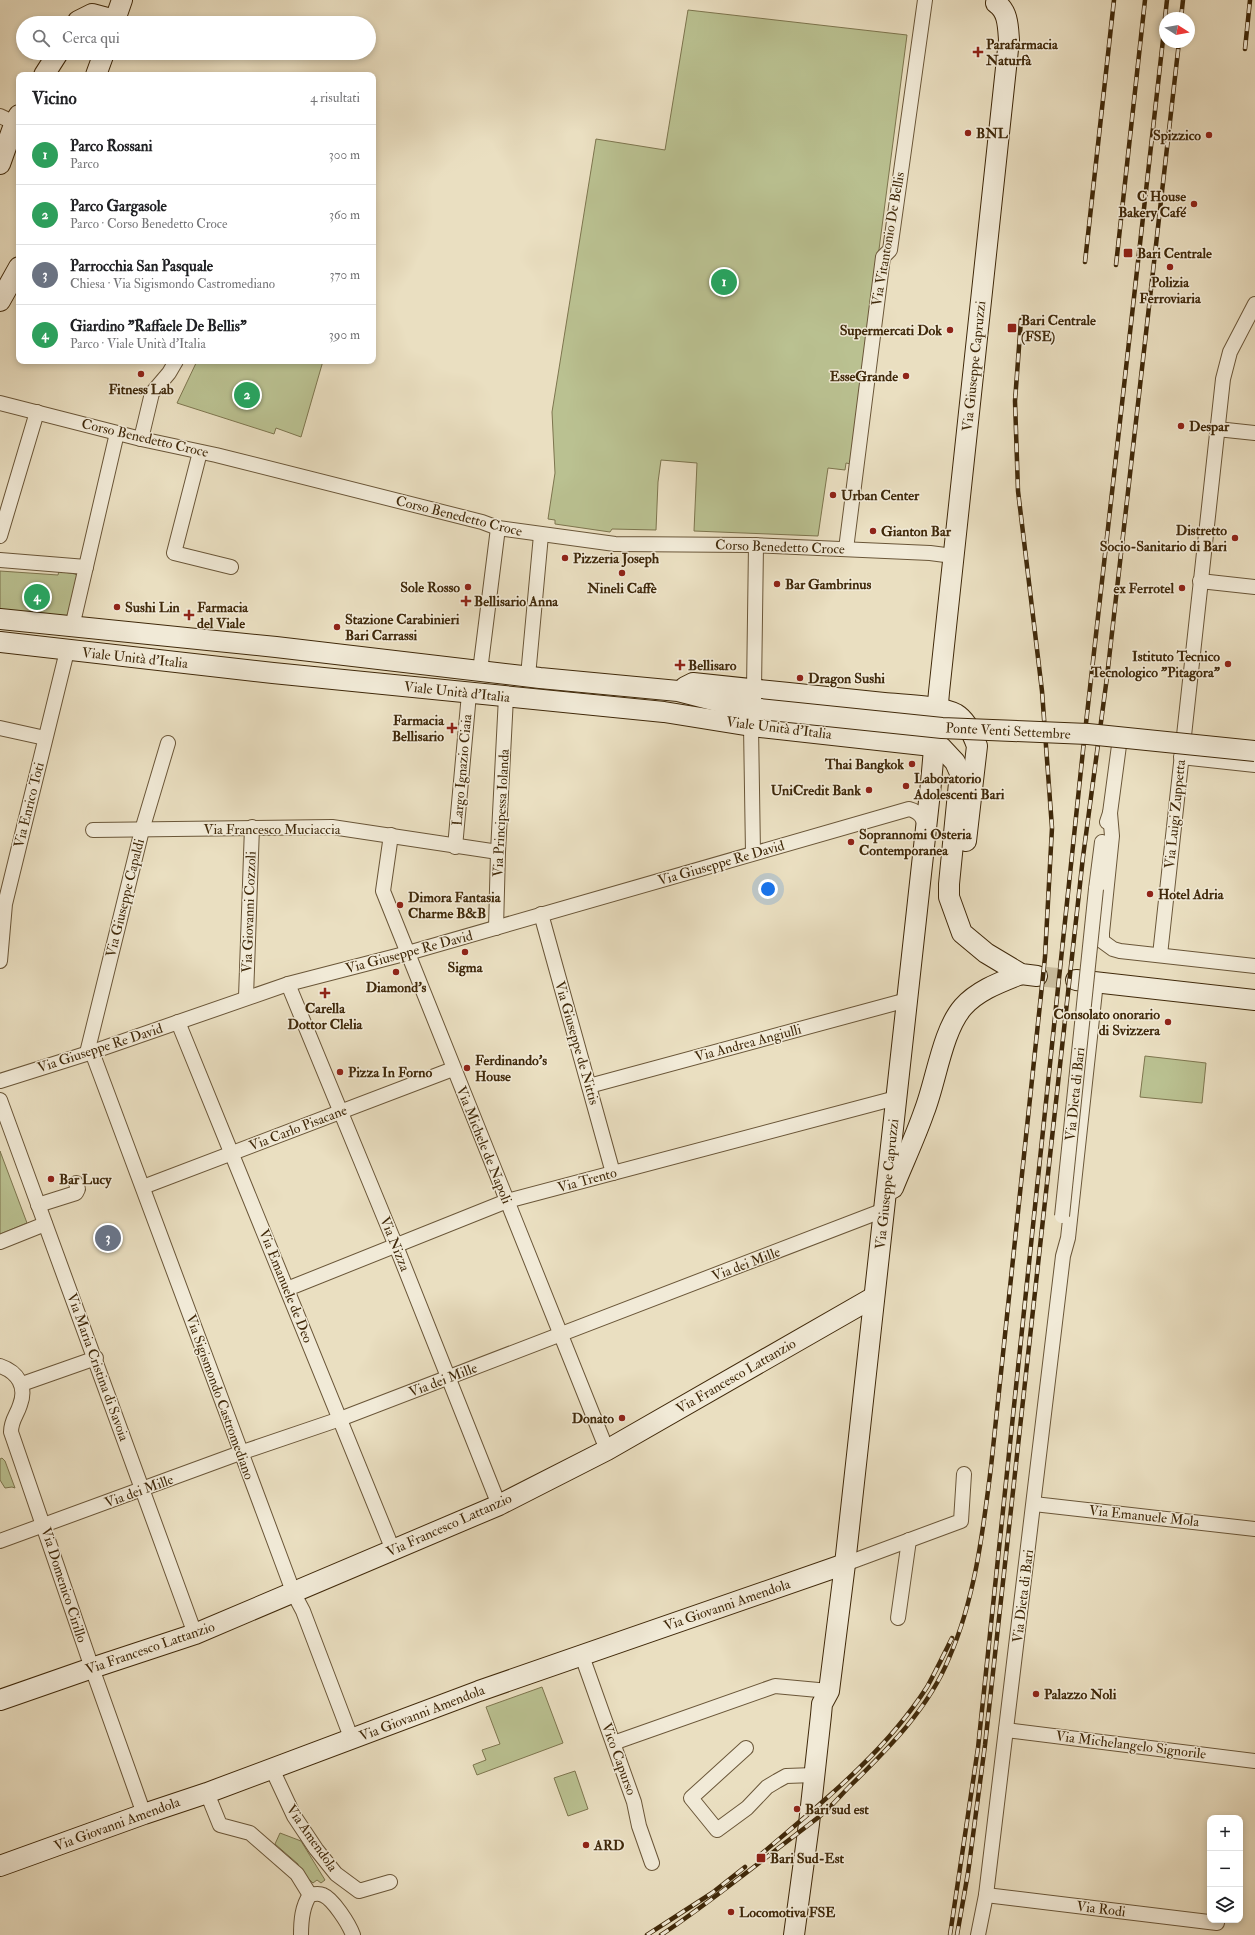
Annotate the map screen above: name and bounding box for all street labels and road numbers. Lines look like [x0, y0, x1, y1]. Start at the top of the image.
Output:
street label: Via Vitantonio De Bellis [868, 170, 908, 307]
street label: Via Giuseppe Capruzzi [959, 300, 990, 432]
street label: Corso Benedetto Croce [80, 415, 210, 461]
street label: Corso Benedetto Croce [394, 492, 524, 540]
street label: Corso Benedetto Croce [715, 536, 845, 558]
street label: Viale Unità d'Italia [81, 644, 189, 672]
street label: Viale Unità d'Italia [403, 678, 511, 706]
street label: Largo Ignazio Ciaia [449, 713, 475, 827]
street label: Viale Unità d'Italia [725, 713, 833, 743]
street label: Ponte Venti Settembre [945, 719, 1071, 743]
street label: Via Principessa Iolanda [489, 748, 514, 878]
street label: Via Luigi Zuppetta [1161, 758, 1190, 869]
street label: Via Enrico Toti [10, 760, 48, 849]
street label: Via Francesco Muciaccia [204, 821, 341, 838]
street label: Via Giuseppe Capaldi [102, 837, 149, 959]
street label: Via Giuseppe Re David [656, 837, 787, 890]
street label: Via Giovanni Cozzoli [238, 851, 260, 973]
street label: Via Giuseppe Re David [344, 927, 475, 978]
street label: Via Giuseppe de Nittis [550, 979, 603, 1107]
street label: Via Giuseppe Re David [35, 1020, 165, 1077]
street label: Via Andrea Angiulli [693, 1021, 803, 1065]
street label: Via Dieta di Bari [1062, 1046, 1088, 1142]
street label: Via Michele de Napoli [452, 1084, 515, 1207]
street label: Via Carlo Pisacane [247, 1101, 349, 1154]
street label: Via Giuseppe Capruzzi [872, 1118, 903, 1250]
street label: Via Trento [556, 1164, 619, 1196]
street label: Via Nizza [376, 1214, 414, 1274]
street label: Via Emanuele de Deo [255, 1227, 317, 1346]
street label: Via dei Mille [709, 1243, 783, 1285]
street label: Via Maria Cristina di Savoia [63, 1291, 133, 1444]
street label: Via Sigismondo Castromediano [182, 1312, 258, 1482]
street label: Via Francesco Lattanzio [673, 1335, 799, 1417]
street label: Via dei Mille [406, 1359, 480, 1401]
street label: Via dei Mille [102, 1471, 176, 1511]
street label: Via Francesco Lattanzio [384, 1490, 515, 1560]
street label: Via Emanuele Mola [1088, 1502, 1200, 1530]
street label: Via Domenico Cirillo [37, 1525, 91, 1645]
street label: Via Dieta di Bari [1009, 1548, 1037, 1644]
street label: Via Giovanni Amendola [661, 1575, 793, 1635]
street label: Via Francesco Lattanzio [83, 1618, 217, 1678]
street label: Via Giovanni Amendola [357, 1681, 487, 1745]
street label: Vico Capurso [597, 1720, 640, 1798]
street label: Via Michelangelo Signorile [1055, 1727, 1207, 1763]
street label: Via Giovanni Amendola [52, 1793, 183, 1855]
street label: Via Amendola [283, 1801, 341, 1875]
street label: Via Rodi [1075, 1898, 1127, 1920]

